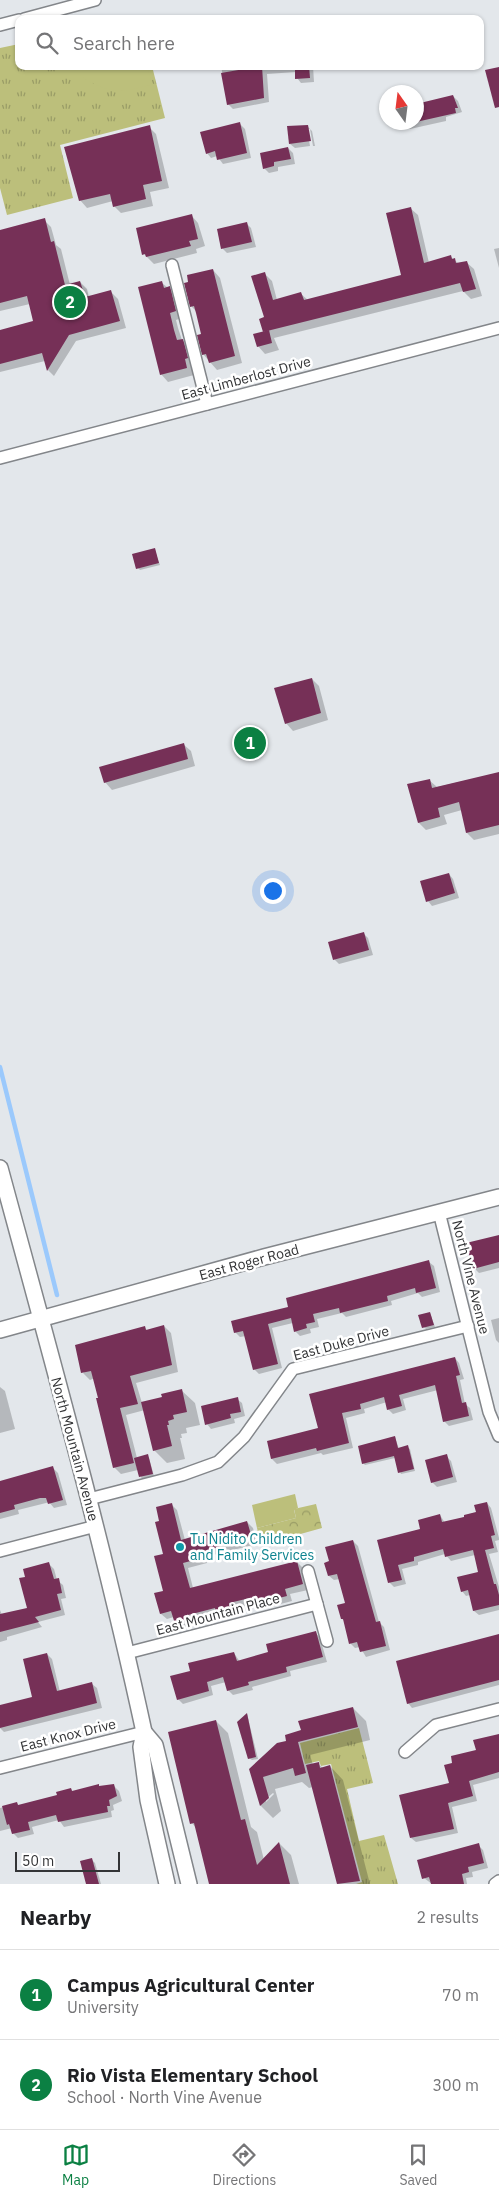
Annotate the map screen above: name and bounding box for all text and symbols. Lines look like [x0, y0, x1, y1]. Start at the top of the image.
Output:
search box [15, 15, 484, 70]
icon: search [33, 29, 61, 57]
text: Search here [73, 31, 175, 55]
north arrow [379, 85, 424, 130]
pin: 2 [54, 283, 86, 321]
street label: East Limberlost Drive [179, 352, 313, 404]
pin: 1 [234, 724, 266, 762]
your location [260, 878, 286, 904]
street label: North Vine Avenue [448, 1218, 494, 1336]
street label: East Roger Road [197, 1240, 301, 1284]
street label: East Duke Drive [291, 1321, 391, 1364]
street label: North Mountain Avenue [47, 1375, 103, 1523]
place label: Tu Nidito Children and Family Services [190, 1530, 314, 1564]
marker: Tu Nidito Children and Family Services [174, 1541, 186, 1553]
street label: East Mountain Place [154, 1589, 282, 1639]
street label: East Knox Drive [18, 1714, 118, 1756]
scale bar [15, 1849, 120, 1872]
text: 50 m [22, 1852, 54, 1870]
text: Nearby [20, 1903, 91, 1931]
text: 2 results [416, 1907, 479, 1927]
text: Campus Agricultural Center [67, 1973, 315, 1997]
text: 1 [31, 1985, 41, 2005]
text: 70 m [442, 1985, 479, 2005]
text: University [67, 1997, 139, 2017]
text: Rio Vista Elementary School [67, 2063, 318, 2087]
text: 2 [31, 2075, 41, 2095]
text: 300 m [432, 2075, 479, 2095]
text: School · North Vine Avenue [67, 2087, 262, 2107]
tab: Map [62, 2141, 90, 2189]
tab: Directions [213, 2141, 276, 2189]
tab: Saved [399, 2141, 437, 2189]

